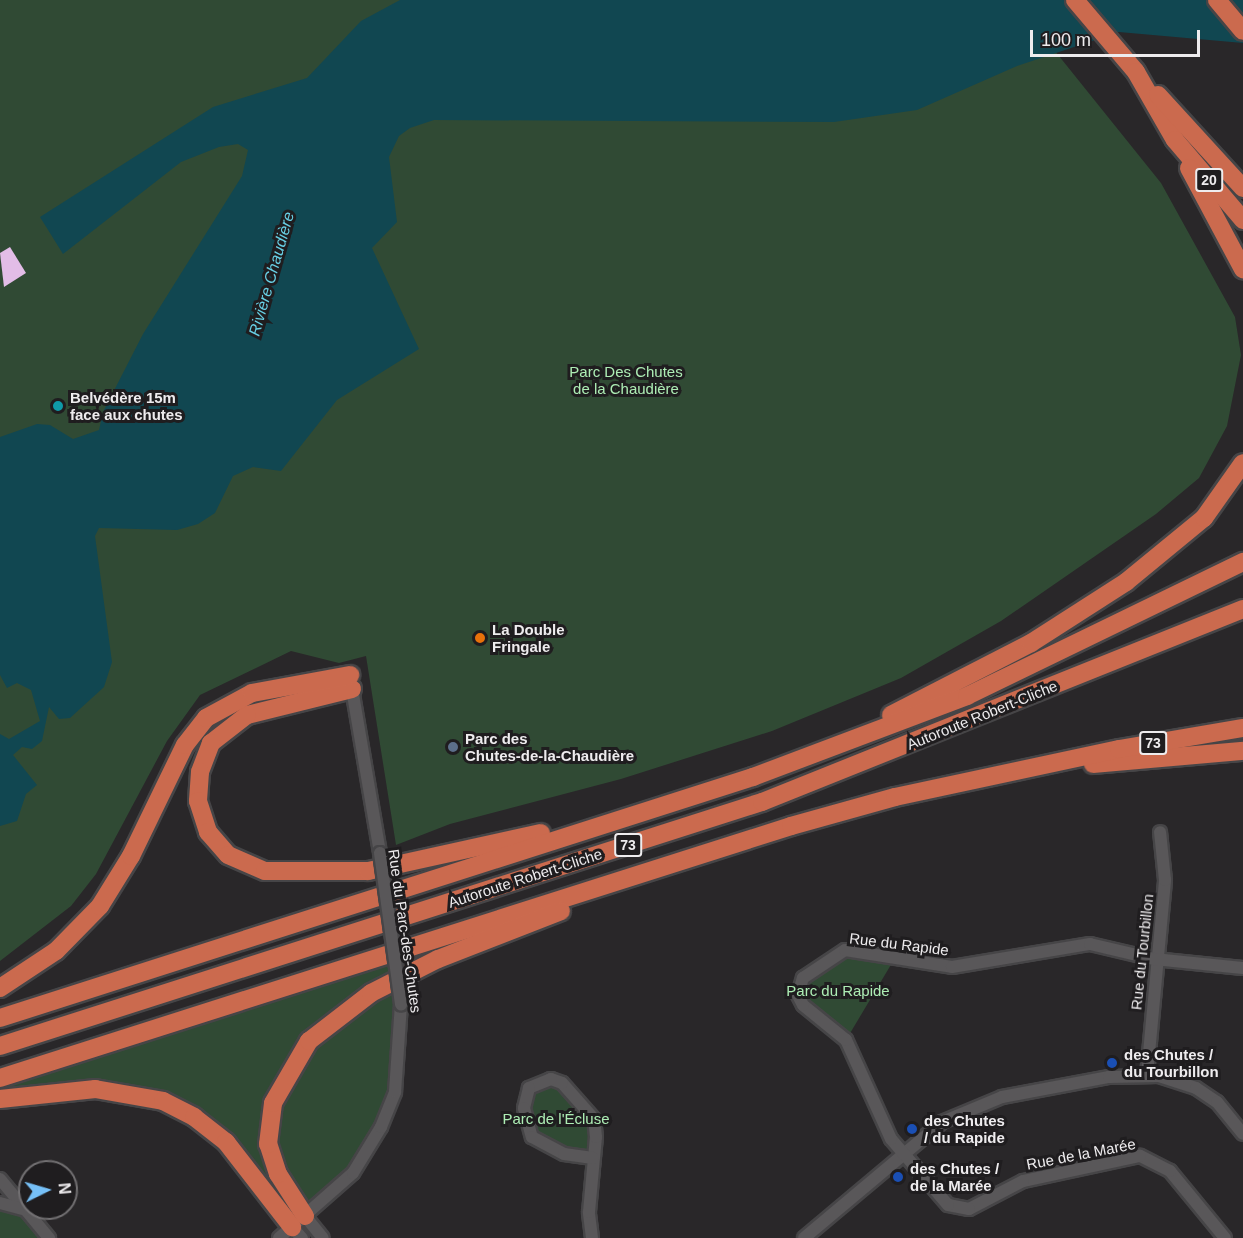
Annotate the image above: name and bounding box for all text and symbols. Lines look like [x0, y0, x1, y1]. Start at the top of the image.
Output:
scale bar [1033, 18, 1202, 56]
text: 100 m [1041, 30, 1091, 50]
road number: 20 [1194, 169, 1224, 191]
water label: Rivière Chaudière [245, 210, 299, 338]
park label: Parc Des Chutes de la Chaudière [569, 362, 683, 397]
place label: Belvédère 15m face aux chutes [70, 388, 183, 423]
marker: Belvédère 15m face aux chutes [51, 399, 65, 413]
place label: La Double Fringale [492, 620, 565, 655]
marker: La Double Fringale [473, 631, 487, 645]
street label: Autoroute Robert-Cliche [904, 677, 1060, 753]
place label: Parc des Chutes-de-la-Chaudière [465, 729, 634, 764]
road number: 73 [1138, 732, 1168, 754]
marker: Parc des Chutes-de-la-Chaudière [446, 740, 460, 754]
road number: 73 [613, 834, 643, 856]
street label: Autoroute Robert-Cliche [446, 845, 604, 911]
street label: Rue du Parc-des-Chutes [385, 848, 425, 1014]
street label: Rue du Tourbillon [1127, 893, 1157, 1011]
street label: Rue du Rapide [848, 929, 950, 959]
park label: Parc du Rapide [786, 982, 890, 1000]
place label: des Chutes / du Tourbillon [1124, 1045, 1219, 1080]
marker: des Chutes / du Tourbillon [1105, 1056, 1119, 1070]
park label: Parc de l'Écluse [502, 1110, 610, 1128]
place label: des Chutes / du Rapide [924, 1111, 1005, 1146]
marker: des Chutes / du Rapide [905, 1122, 919, 1136]
street label: Rue de la Marée [1025, 1135, 1137, 1173]
place label: des Chutes / de la Marée [910, 1159, 999, 1194]
north arrow [18, 1160, 78, 1220]
marker: des Chutes / de la Marée [891, 1170, 905, 1184]
text: N [55, 1182, 73, 1195]

